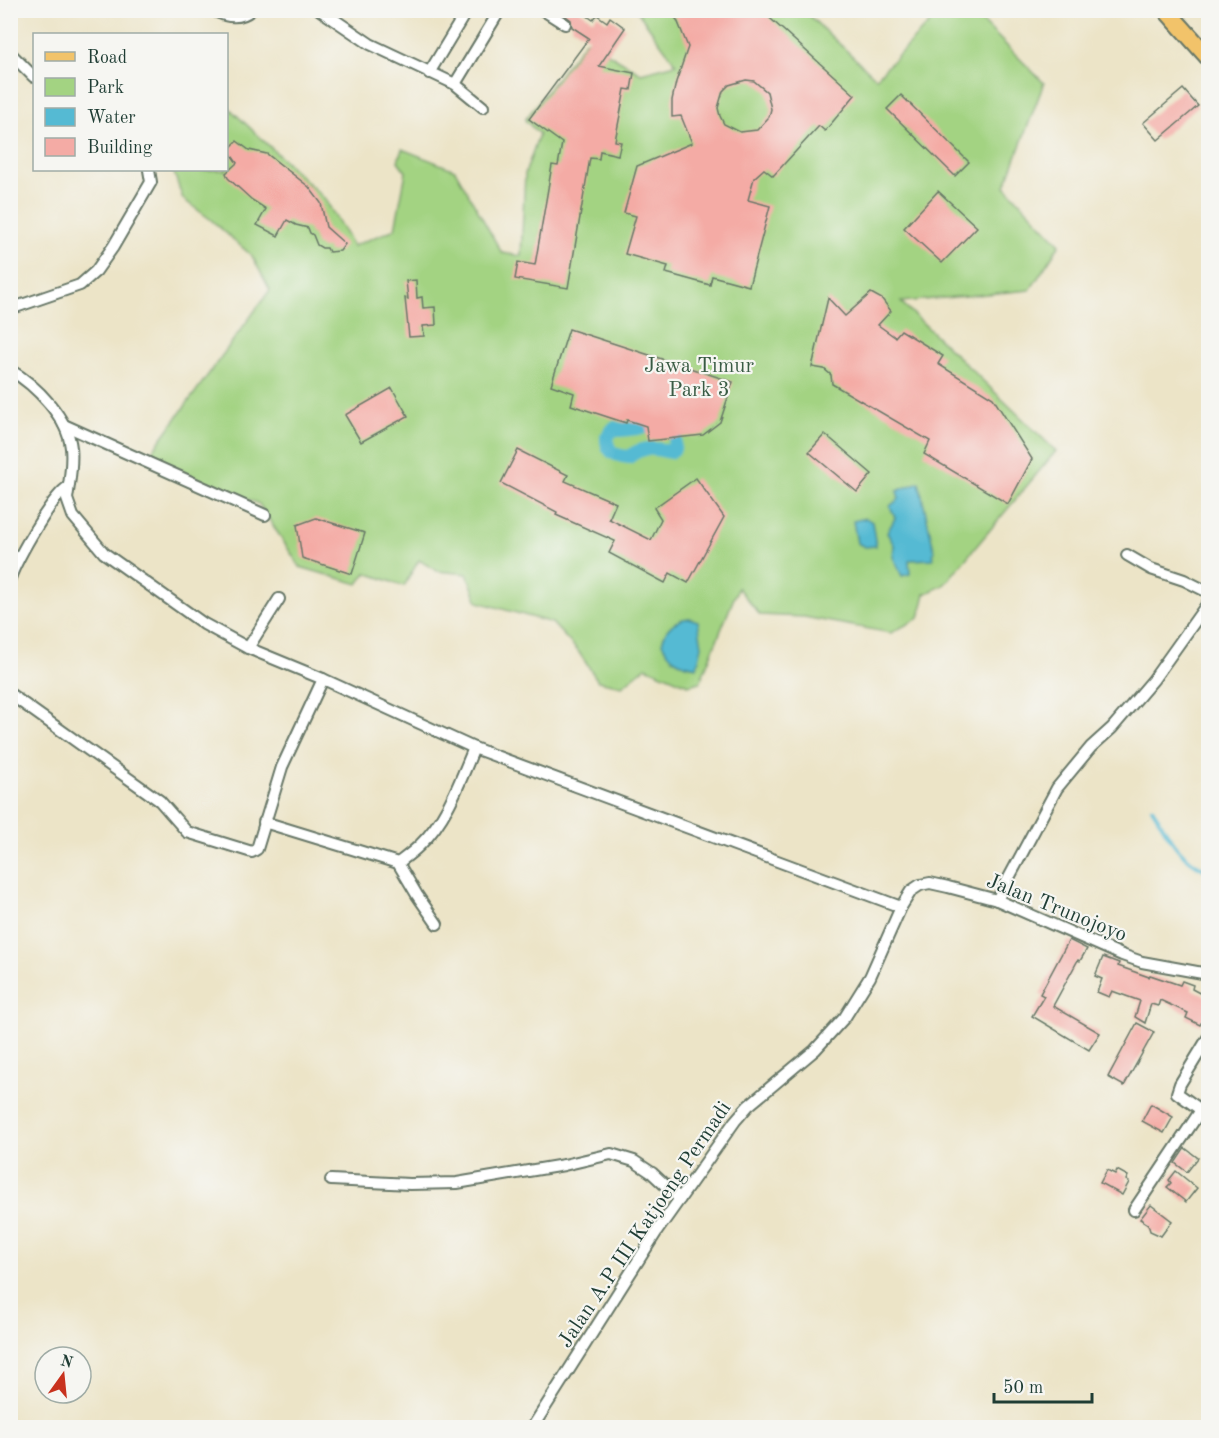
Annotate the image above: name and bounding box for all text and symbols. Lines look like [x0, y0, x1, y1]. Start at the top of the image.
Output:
legend [33, 33, 228, 171]
text: Road [87, 49, 127, 67]
text: Park [87, 79, 124, 97]
text: Water [87, 109, 136, 127]
text: Building [87, 139, 153, 157]
park label: Jawa Timur Park 3 [644, 356, 755, 401]
street label: Jalan Trunojoyo [983, 871, 1130, 946]
street label: Jalan A.P III Katjoeng Permadi [555, 1098, 736, 1352]
north arrow [33, 1345, 93, 1405]
text: N [58, 1353, 75, 1372]
scale bar [994, 1366, 1092, 1404]
text: 50 m [1003, 1379, 1043, 1397]

